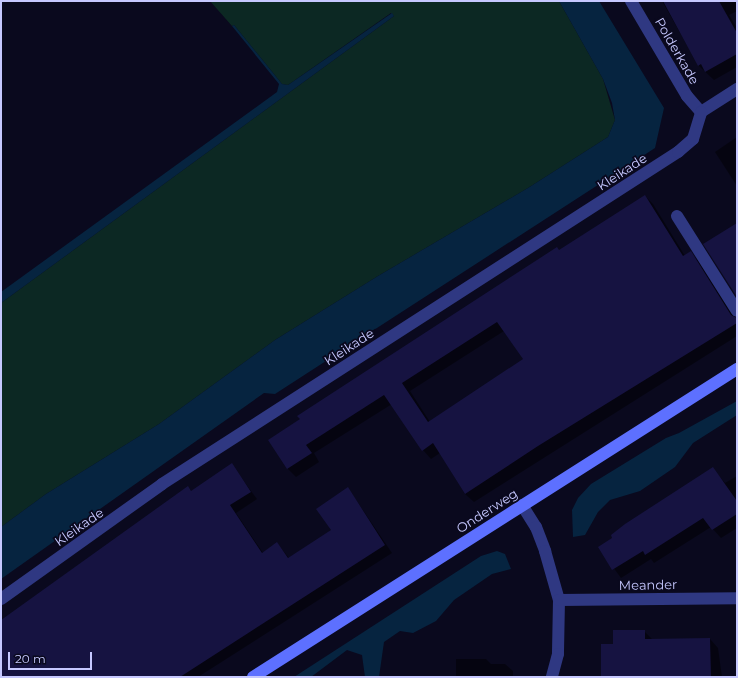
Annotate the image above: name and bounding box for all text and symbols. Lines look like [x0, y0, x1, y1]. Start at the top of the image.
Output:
street label: Polderkade [652, 15, 702, 87]
street label: Kleikade [594, 150, 650, 194]
street label: Kleikade [321, 325, 377, 369]
street label: Onderweg [453, 485, 521, 537]
street label: Kleikade [52, 505, 106, 549]
street label: Meander [619, 577, 677, 593]
scale bar [10, 644, 94, 670]
text: 20 m [15, 651, 46, 666]

